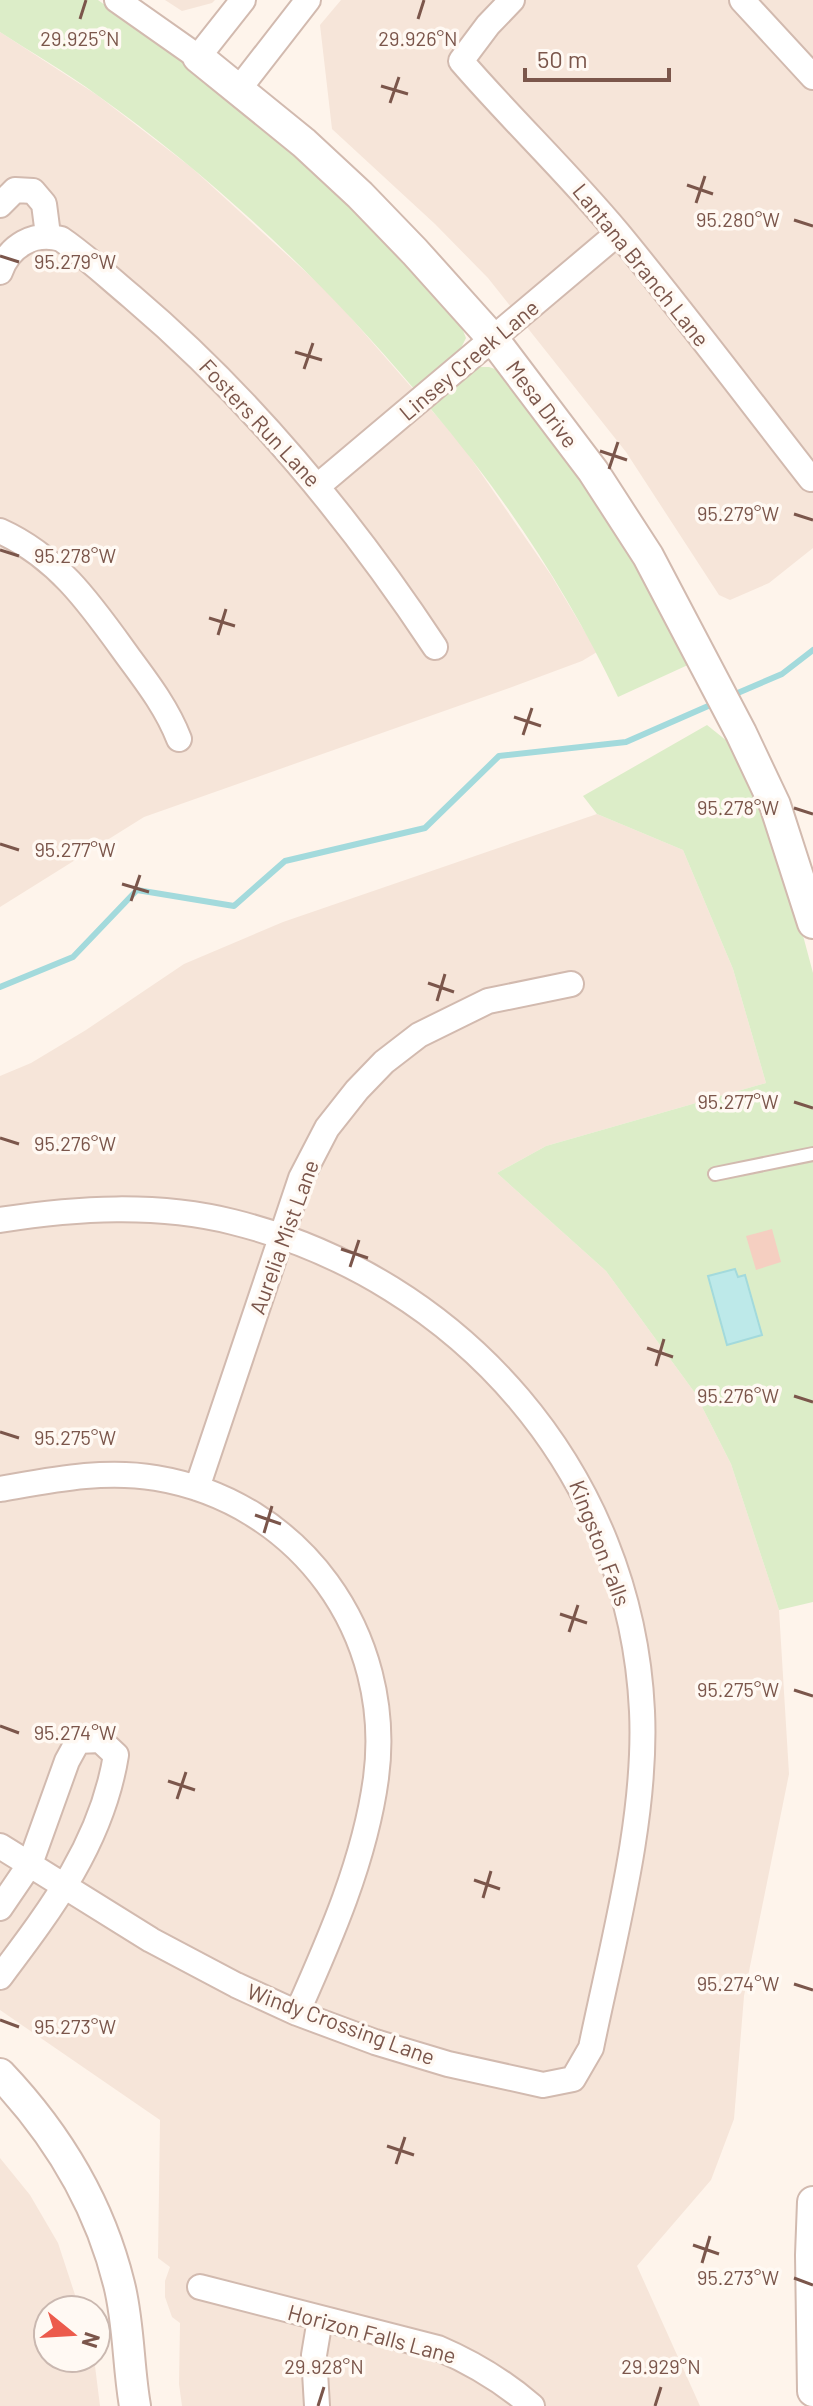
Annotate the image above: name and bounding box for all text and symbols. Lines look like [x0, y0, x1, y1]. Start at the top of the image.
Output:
text: 29.925°N [40, 26, 120, 50]
text: 29.926°N [378, 26, 458, 50]
scale bar [525, 32, 669, 82]
text: 50 m [537, 44, 588, 73]
street label: Lantana Branch Lane [568, 178, 715, 351]
text: 95.280°W [696, 207, 780, 231]
text: 95.279°W [34, 249, 116, 273]
street label: Linsey Creek Lane [393, 293, 543, 425]
street label: Fosters Run Lane [195, 353, 327, 492]
street label: Mesa Drive [502, 355, 584, 452]
text: 95.279°W [697, 501, 779, 525]
text: 95.278°W [34, 543, 116, 567]
text: 95.278°W [697, 795, 779, 819]
text: 95.277°W [34, 837, 116, 861]
text: 95.277°W [697, 1089, 779, 1113]
text: 95.276°W [34, 1131, 116, 1155]
street label: Aurelia Mist Lane [243, 1156, 323, 1317]
text: 95.276°W [697, 1383, 779, 1407]
text: 95.275°W [34, 1425, 116, 1449]
street label: Kingston Falls [565, 1476, 637, 1609]
text: 95.275°W [697, 1677, 779, 1701]
text: 95.274°W [34, 1720, 117, 1744]
text: 95.274°W [697, 1971, 780, 1995]
street label: Windy Crossing Lane [244, 1977, 439, 2069]
text: 95.273°W [34, 2014, 116, 2038]
text: 95.273°W [697, 2265, 779, 2289]
north arrow [32, 2294, 112, 2374]
street label: Horizon Falls Lane [285, 2298, 459, 2368]
text: N [77, 2330, 107, 2351]
text: 29.928°N [284, 2354, 364, 2378]
text: 29.929°N [621, 2354, 701, 2378]

